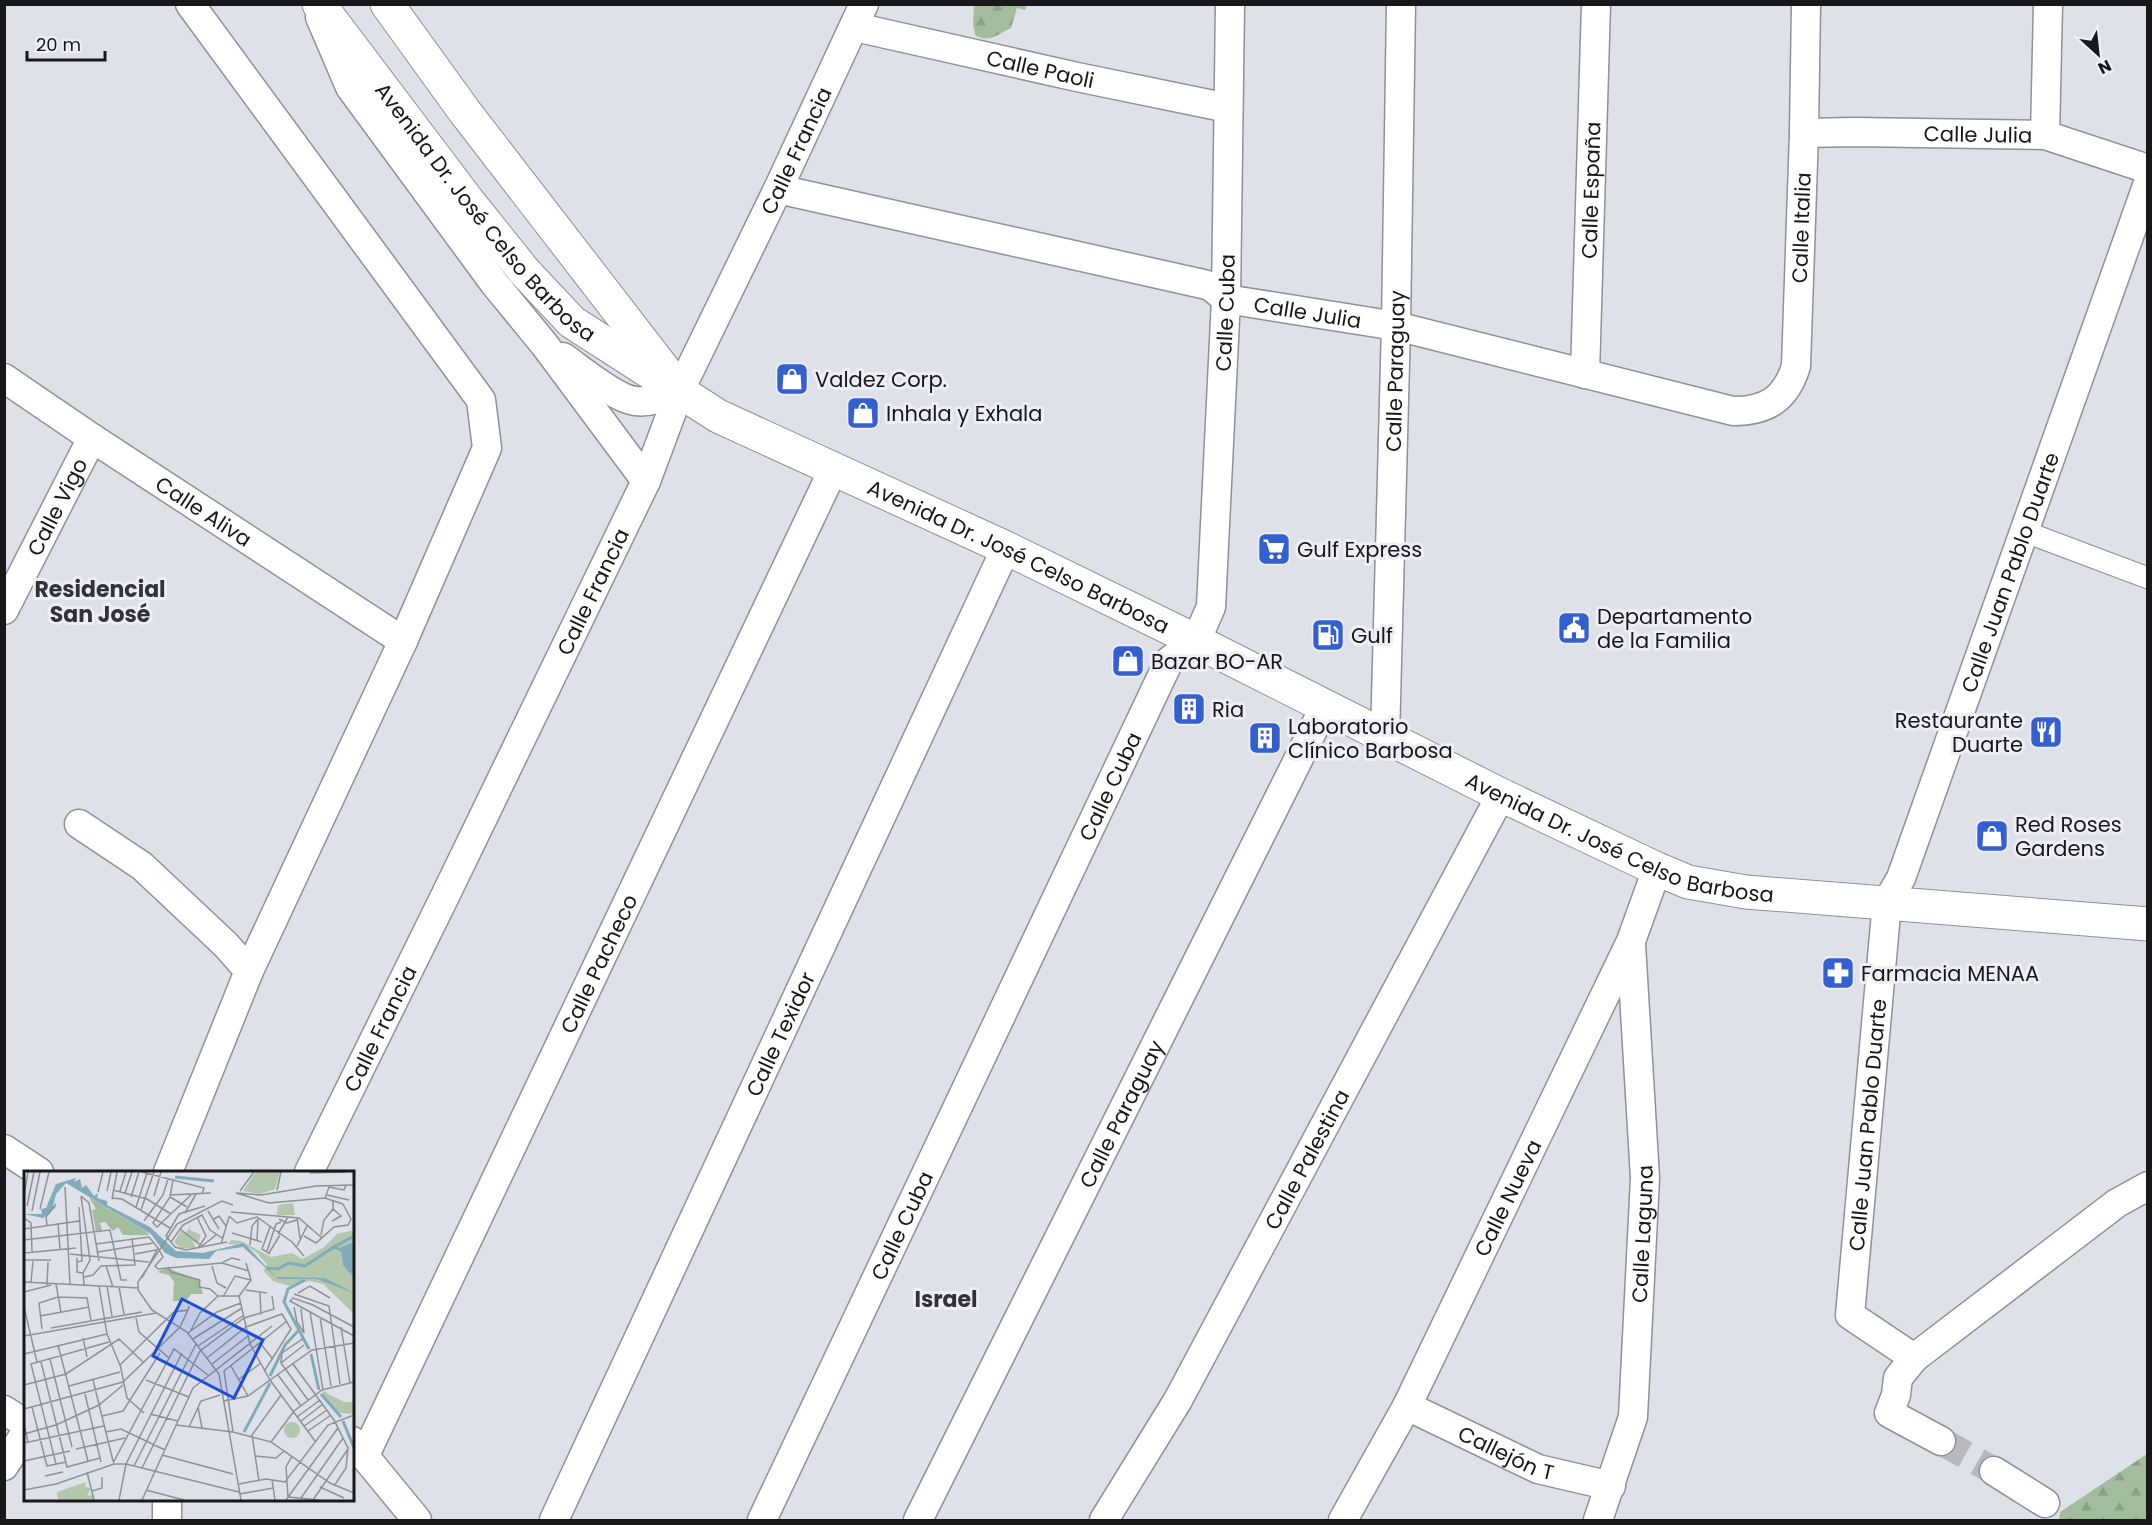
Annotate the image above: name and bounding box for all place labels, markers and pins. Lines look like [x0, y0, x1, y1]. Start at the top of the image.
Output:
shop icon: Valdez Corp. [774, 361, 810, 397]
place label: Valdez Corp. [815, 365, 947, 394]
shop icon: Inhala y Exhala [845, 395, 881, 431]
place label: Inhala y Exhala [886, 399, 1042, 428]
supermarket icon: Gulf Express [1256, 531, 1292, 567]
place label: Gulf Express [1297, 535, 1422, 564]
place label: Departamento de la Familia [1597, 602, 1752, 655]
public building icon: Departamento de la Familia [1556, 610, 1592, 646]
fuel station icon: Gulf [1310, 617, 1346, 653]
place label: Gulf [1351, 621, 1393, 650]
shop icon: Bazar BO-AR [1110, 643, 1146, 679]
place label: Bazar BO-AR [1151, 647, 1283, 676]
building icon: Ria [1171, 691, 1207, 727]
place label: Ria [1212, 695, 1244, 724]
place label: Restaurante Duarte [1895, 706, 2023, 759]
place label: Laboratorio Clínico Barbosa [1288, 712, 1453, 765]
restaurant icon: Restaurante Duarte [2028, 714, 2064, 750]
building icon: Laboratorio Clínico Barbosa [1247, 720, 1283, 756]
place label: Red Roses Gardens [2015, 810, 2122, 863]
shop icon: Red Roses Gardens [1974, 818, 2010, 854]
pharmacy icon: Farmacia MENAA [1820, 955, 1856, 991]
place label: Farmacia MENAA [1861, 959, 2039, 988]

